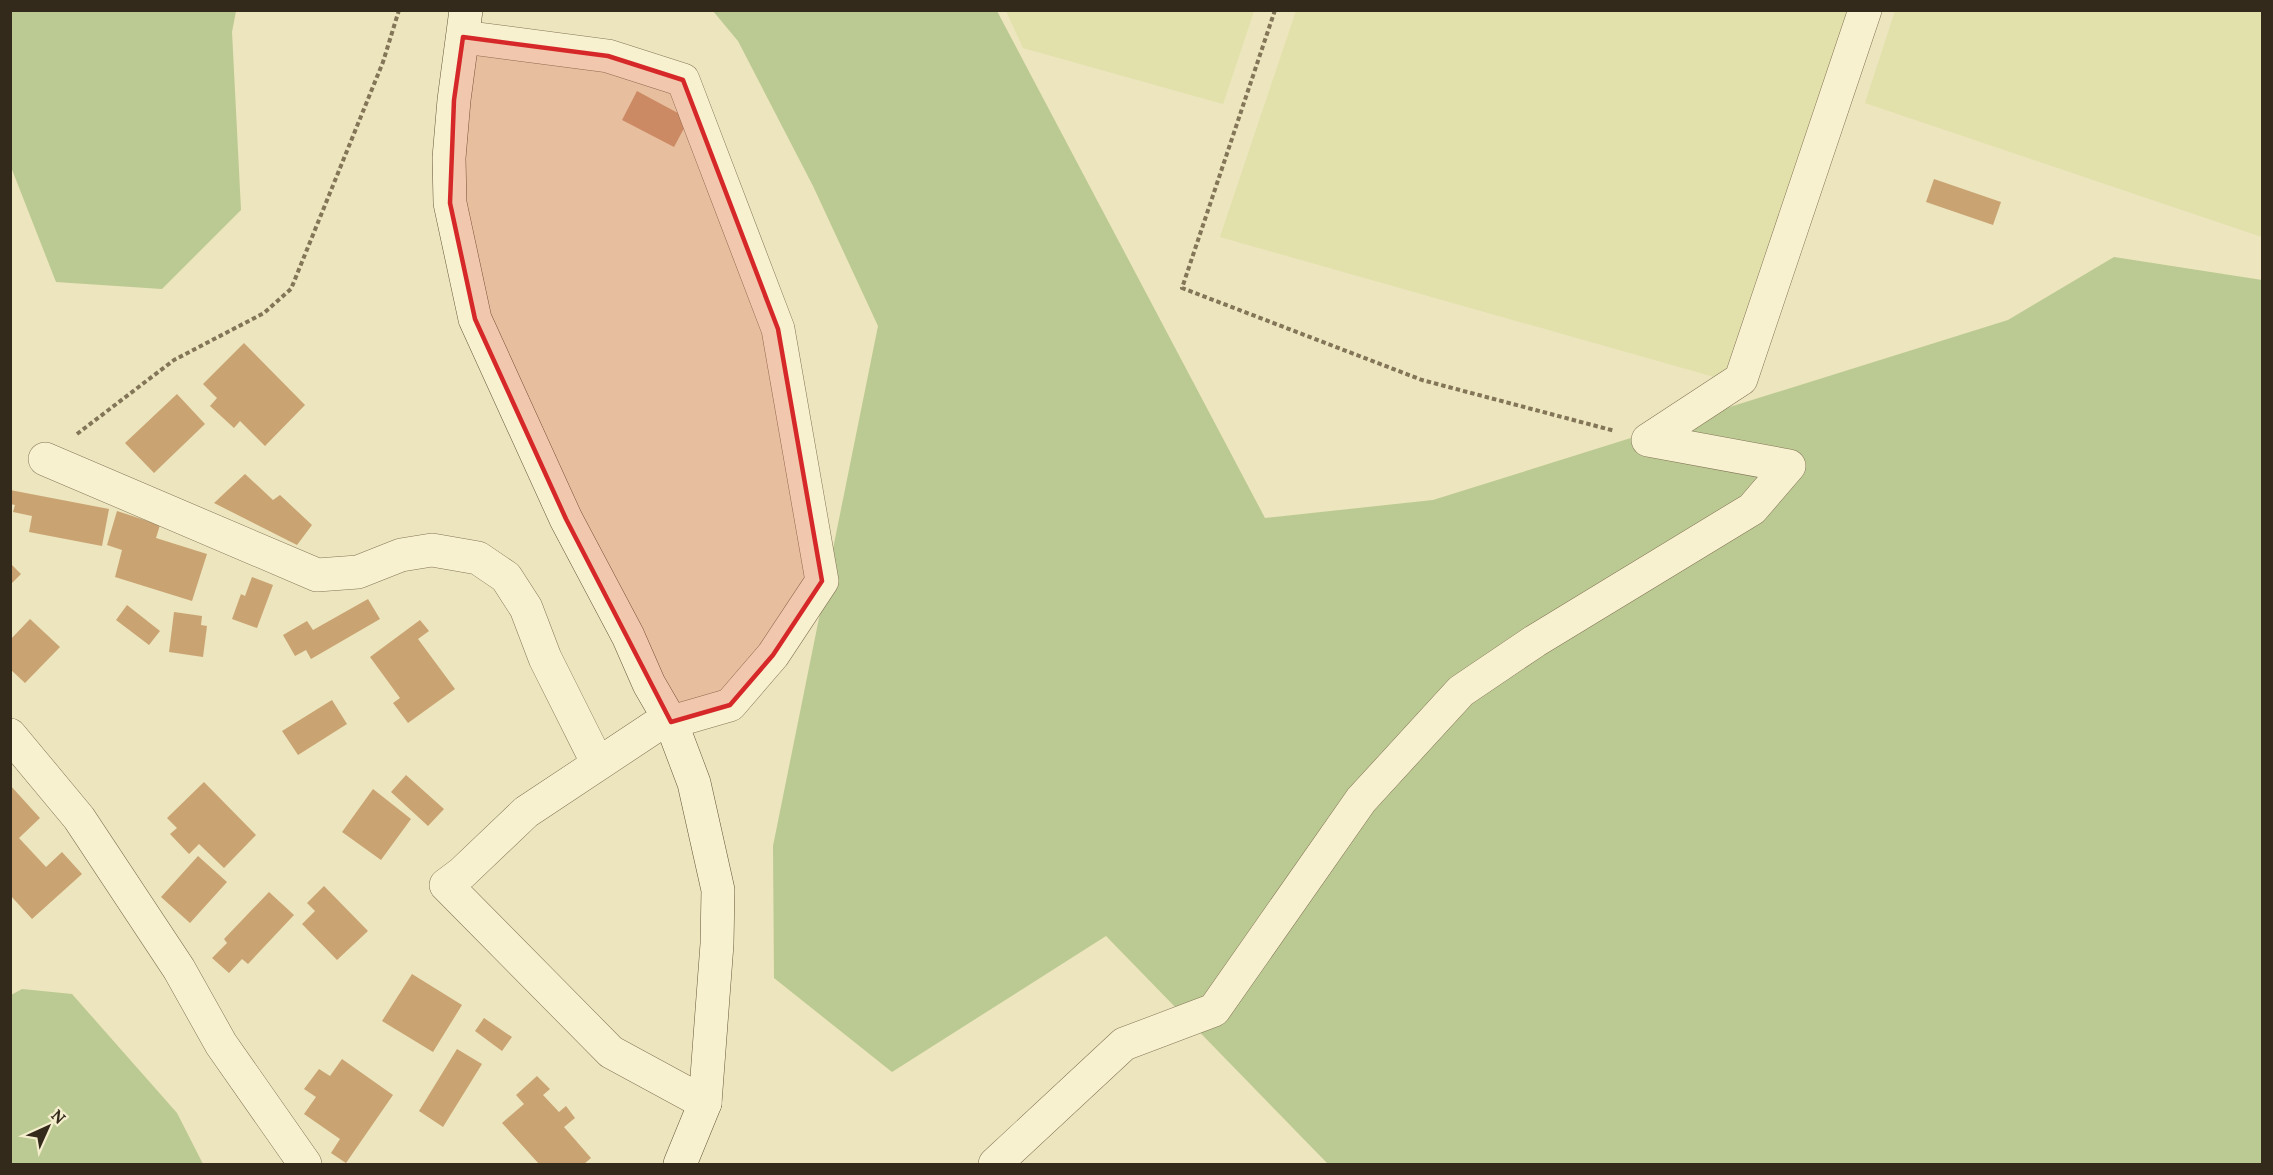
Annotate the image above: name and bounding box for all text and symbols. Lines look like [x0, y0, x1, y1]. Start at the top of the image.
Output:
north arrow [18, 1097, 78, 1157]
text: N [47, 1105, 70, 1128]

